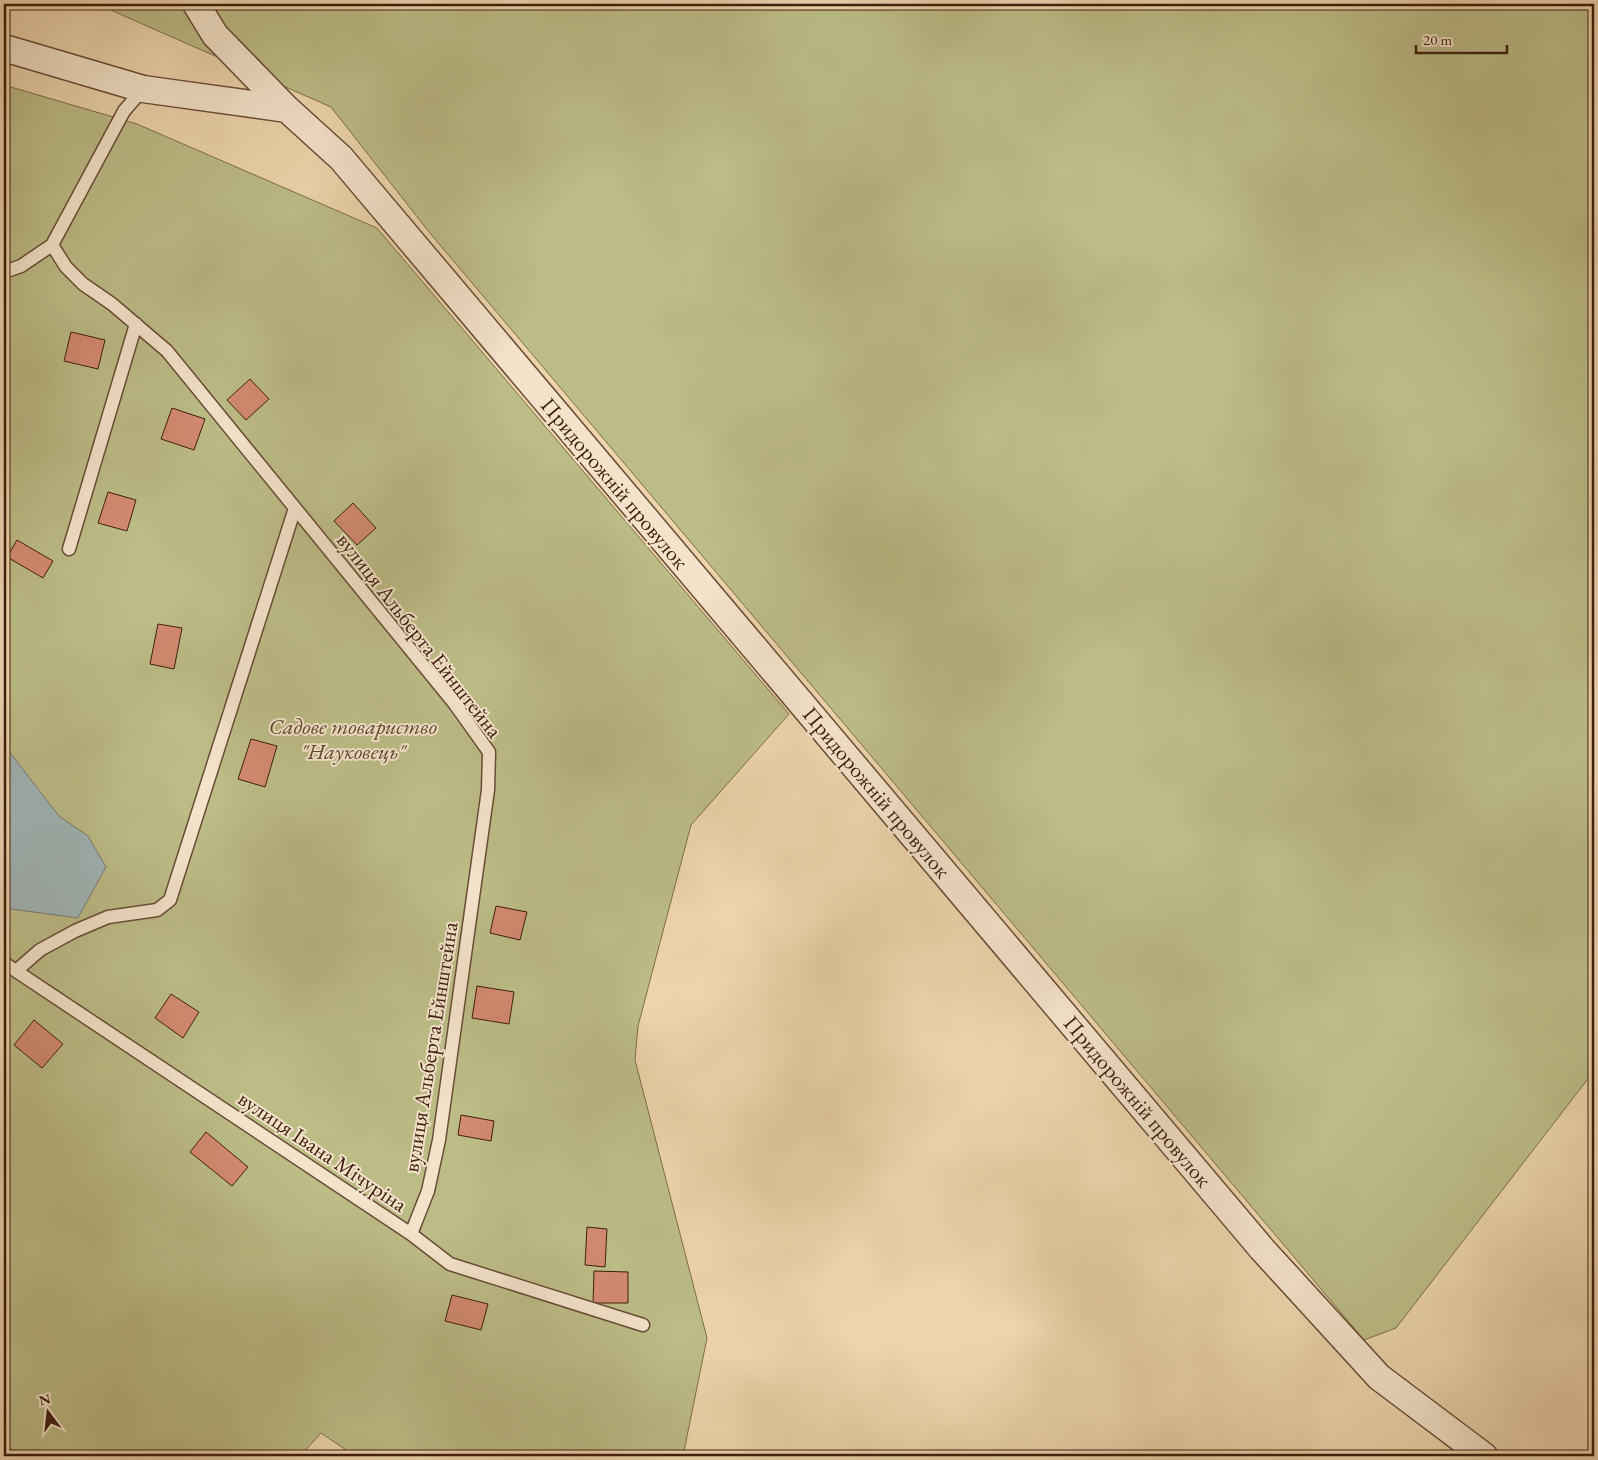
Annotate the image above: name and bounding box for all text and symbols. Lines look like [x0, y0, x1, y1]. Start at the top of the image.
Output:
scale bar [1416, 22, 1507, 54]
text: 20 m [1423, 30, 1452, 49]
street label: Придорожній провулок [534, 391, 695, 576]
street label: вулиця Альберта Ейнштейна [330, 527, 509, 744]
street label: Придорожній провулок [796, 700, 957, 885]
park label: Садове товариство "Науковець" [269, 712, 437, 766]
street label: вулиця Альберта Ейнштейна [396, 920, 465, 1174]
street label: Придорожній провулок [1057, 1009, 1218, 1194]
street label: вулиця Івана Мічуріна [233, 1084, 413, 1219]
north arrow [22, 1388, 72, 1438]
text: N [37, 1389, 53, 1410]

